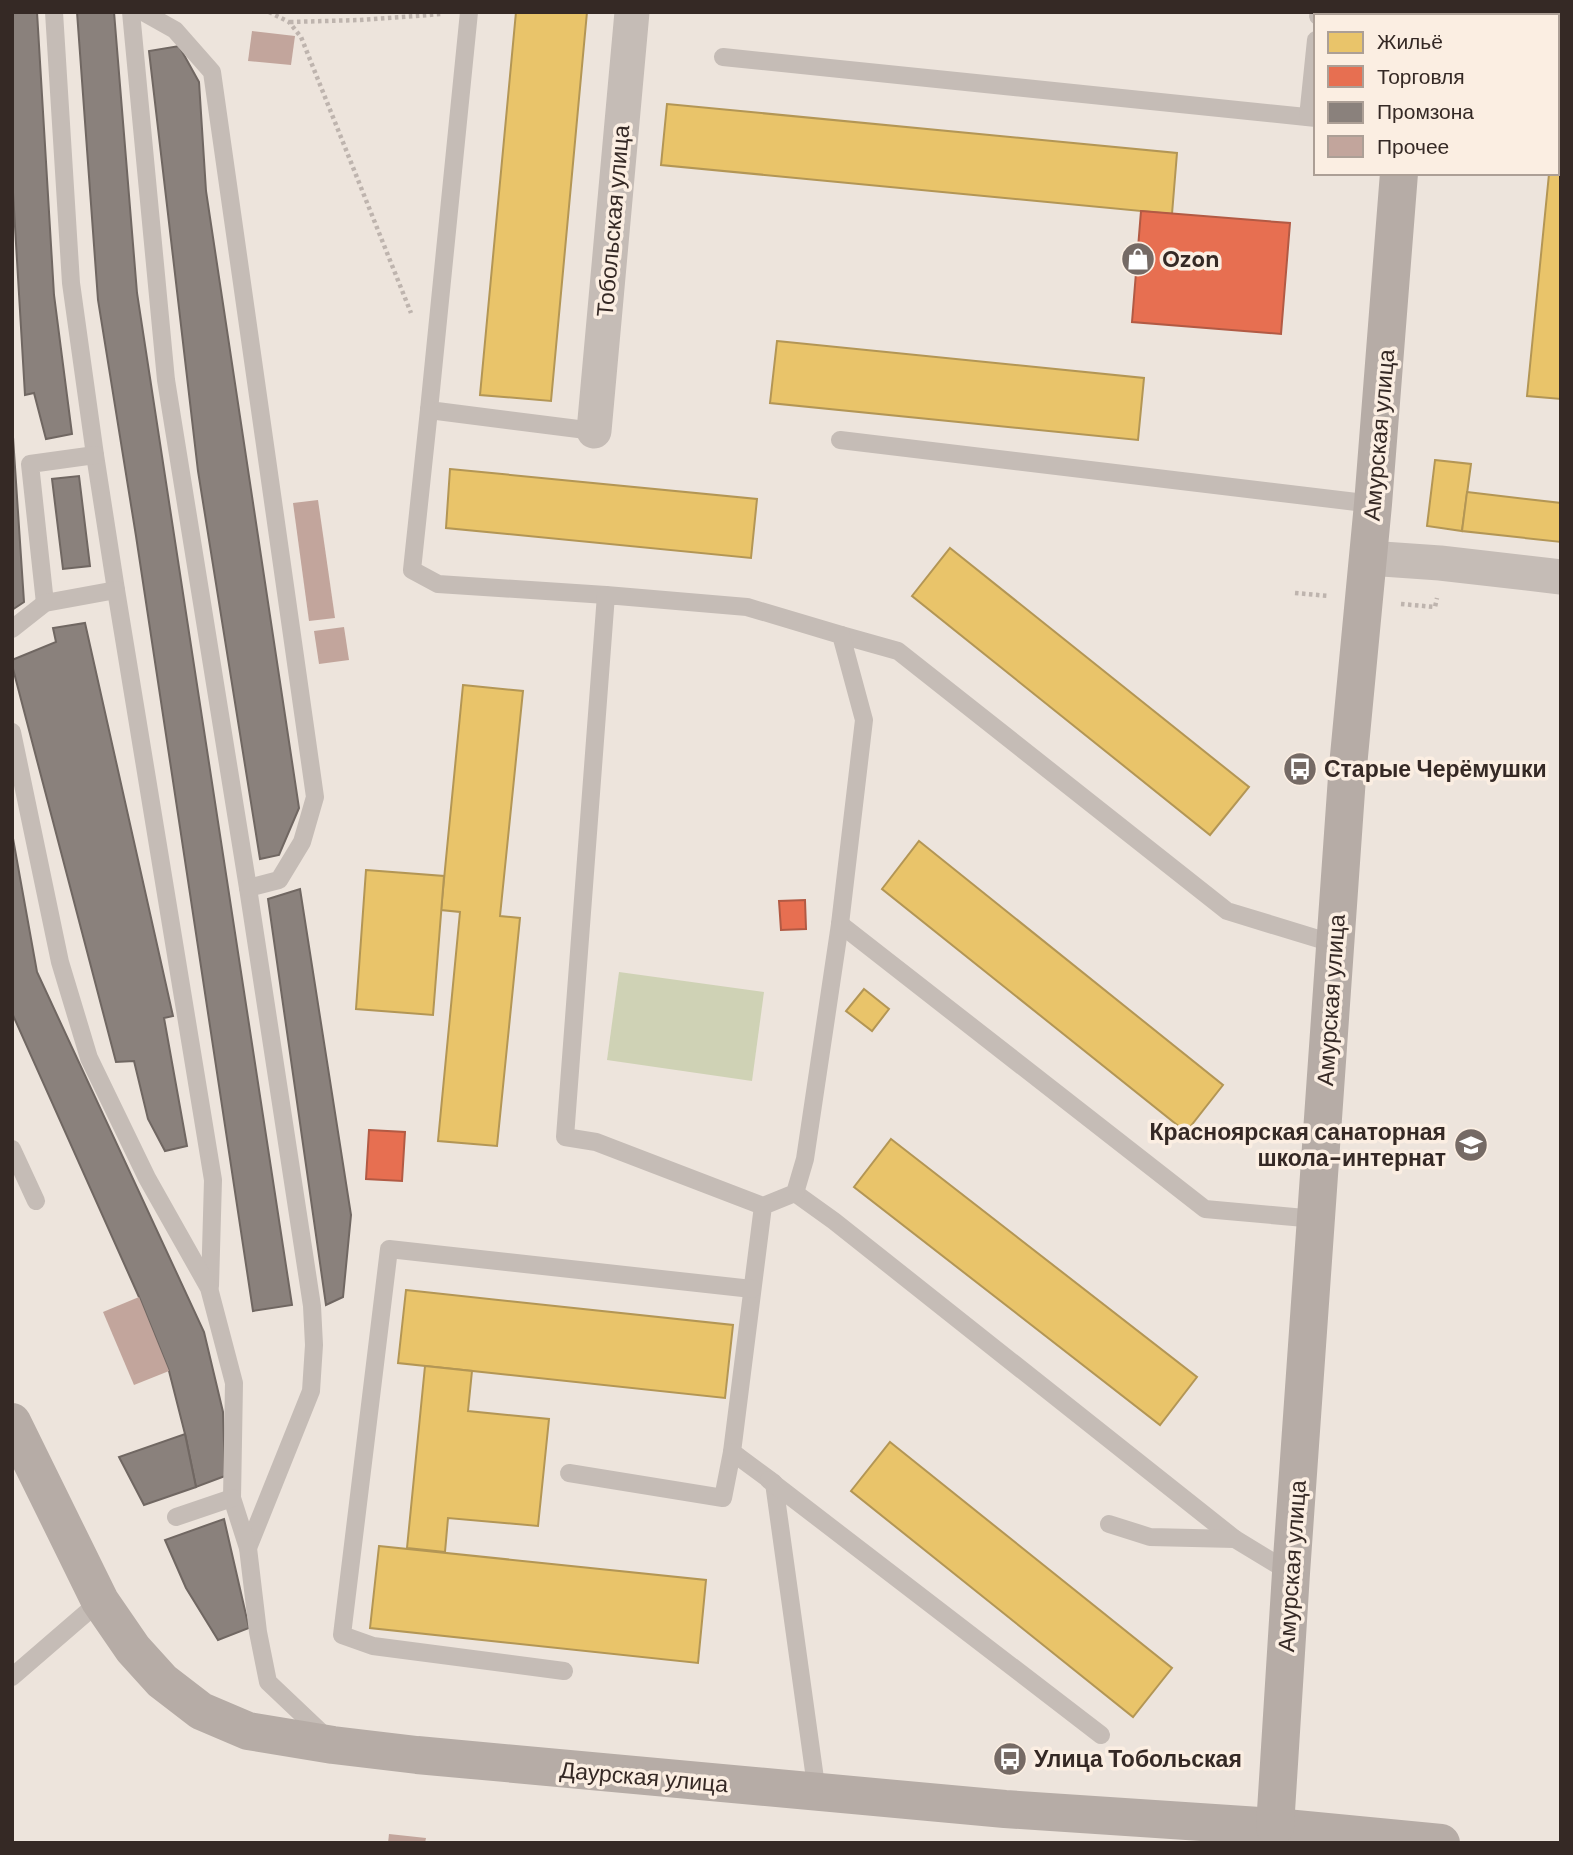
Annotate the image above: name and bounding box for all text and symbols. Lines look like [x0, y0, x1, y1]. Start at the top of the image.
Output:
legend [1314, 14, 1559, 175]
text: Жильё [1377, 28, 1443, 56]
text: Торговля [1377, 63, 1465, 91]
text: Промзона [1377, 98, 1474, 126]
street label: Тобольская улица [590, 124, 636, 318]
text: Прочее [1377, 133, 1449, 161]
shop icon: Ozon [1119, 240, 1157, 278]
place label: Ozon [1162, 244, 1220, 274]
street label: Амурская улица [1357, 348, 1401, 522]
bus stop icon: Старые Черёмушки [1281, 750, 1319, 788]
place label: Старые Черёмушки [1324, 754, 1547, 784]
street label: Амурская улица [1310, 913, 1352, 1087]
place label: Красноярская санаторная школа-интернат [1150, 1117, 1446, 1173]
school or university icon: Красноярская санаторная школа-интернат [1452, 1126, 1490, 1164]
street label: Амурская улица [1271, 1479, 1313, 1653]
bus stop icon: Улица Тобольская [991, 1740, 1029, 1778]
place label: Улица Тобольская [1034, 1744, 1242, 1774]
street label: Даурская улица [559, 1755, 730, 1799]

